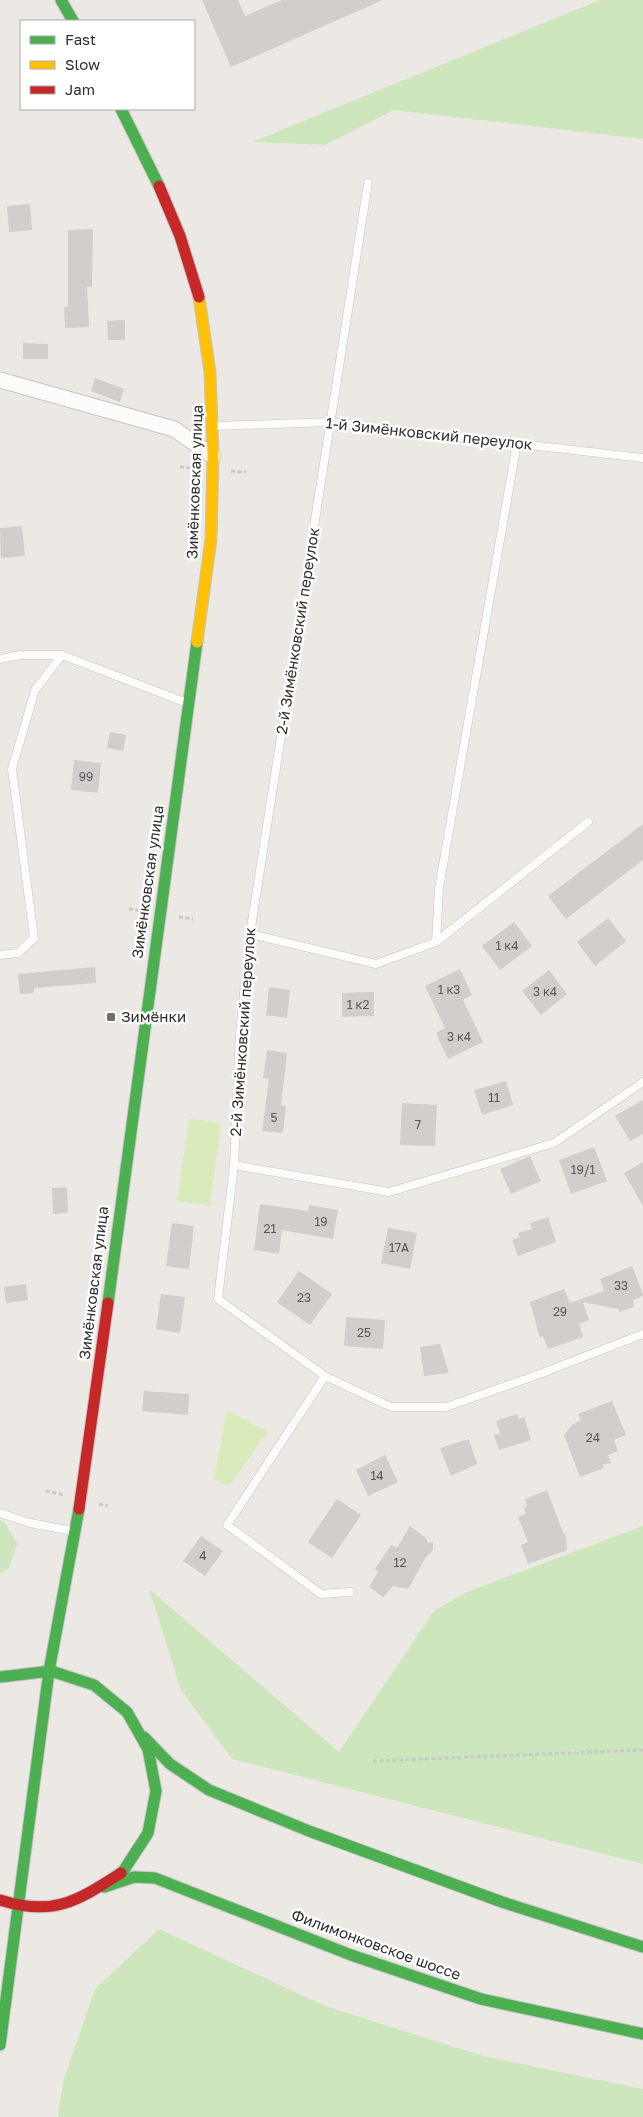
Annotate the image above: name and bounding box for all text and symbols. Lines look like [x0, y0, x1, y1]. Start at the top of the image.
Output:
legend [20, 20, 195, 110]
text: Fast [65, 30, 96, 48]
text: Slow [65, 55, 100, 73]
text: Jam [65, 80, 95, 98]
street label: Зимёнковская улица [182, 404, 206, 560]
street label: 1-й Зимёнковский переулок [325, 413, 534, 453]
street label: 2-й Зимёнковский переулок [272, 526, 322, 736]
house number: 99 [79, 769, 93, 784]
street label: Зимёнковская улица [127, 804, 167, 960]
street label: 2-й Зимёнковский переулок [226, 927, 258, 1137]
house number: 1 к4 [495, 938, 519, 953]
house number: 1 к3 [438, 982, 460, 997]
house number: 3 к4 [533, 984, 557, 999]
house number: 1 к2 [347, 997, 369, 1012]
place label: Зимёнки [121, 1007, 186, 1025]
marker: Зимёнки [105, 1011, 117, 1023]
house number: 3 к4 [447, 1029, 471, 1044]
house number: 11 [488, 1090, 500, 1105]
house number: 5 [271, 1110, 278, 1125]
house number: 7 [415, 1117, 421, 1132]
house number: 19/1 [571, 1162, 596, 1177]
street label: Зимёнковская улица [75, 1205, 111, 1361]
house number: 19 [314, 1214, 328, 1229]
house number: 21 [264, 1221, 277, 1236]
house number: 17А [389, 1240, 409, 1255]
house number: 33 [614, 1278, 628, 1293]
house number: 23 [297, 1290, 311, 1305]
house number: 29 [553, 1304, 567, 1319]
house number: 25 [357, 1325, 371, 1340]
house number: 24 [586, 1430, 600, 1445]
house number: 14 [370, 1468, 384, 1483]
house number: 4 [199, 1548, 207, 1563]
house number: 12 [394, 1555, 406, 1570]
street label: Филимонковское шоссе [289, 1905, 464, 1983]

